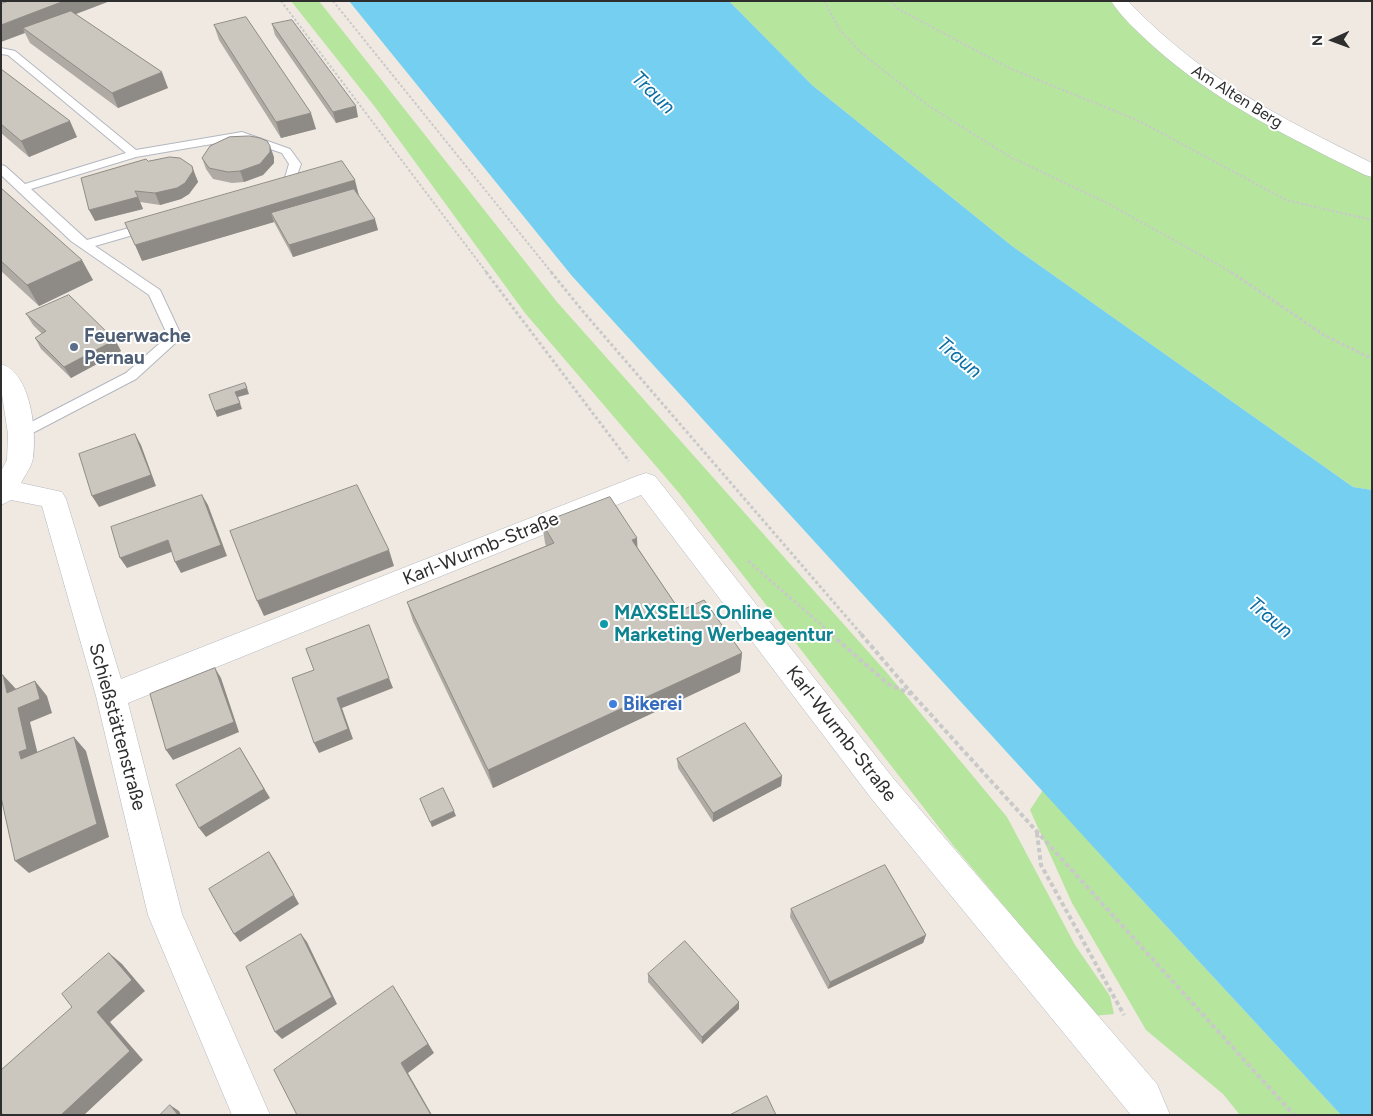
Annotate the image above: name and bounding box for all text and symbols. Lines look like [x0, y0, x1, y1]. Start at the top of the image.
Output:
north arrow [1308, 15, 1358, 65]
text: N [1309, 35, 1326, 46]
street label: Am Alten Berg [1188, 61, 1286, 133]
water label: Traun [626, 67, 680, 119]
place label: Feuerwache Pernau [84, 325, 191, 369]
water label: Traun [932, 332, 986, 384]
marker: Feuerwache Pernau [68, 341, 80, 353]
street label: Karl-Wurmb-Straße [400, 507, 562, 591]
water label: Traun [1243, 592, 1297, 644]
place label: MAXSELLS Online Marketing Werbeagentur [614, 602, 833, 646]
marker: MAXSELLS Online Marketing Werbeagentur [598, 618, 610, 630]
street label: Schießstättenstraße [84, 641, 150, 813]
street label: Karl-Wurmb-Straße [781, 662, 901, 806]
place label: Bikerei [623, 693, 683, 715]
marker: Bikerei [607, 698, 619, 710]

